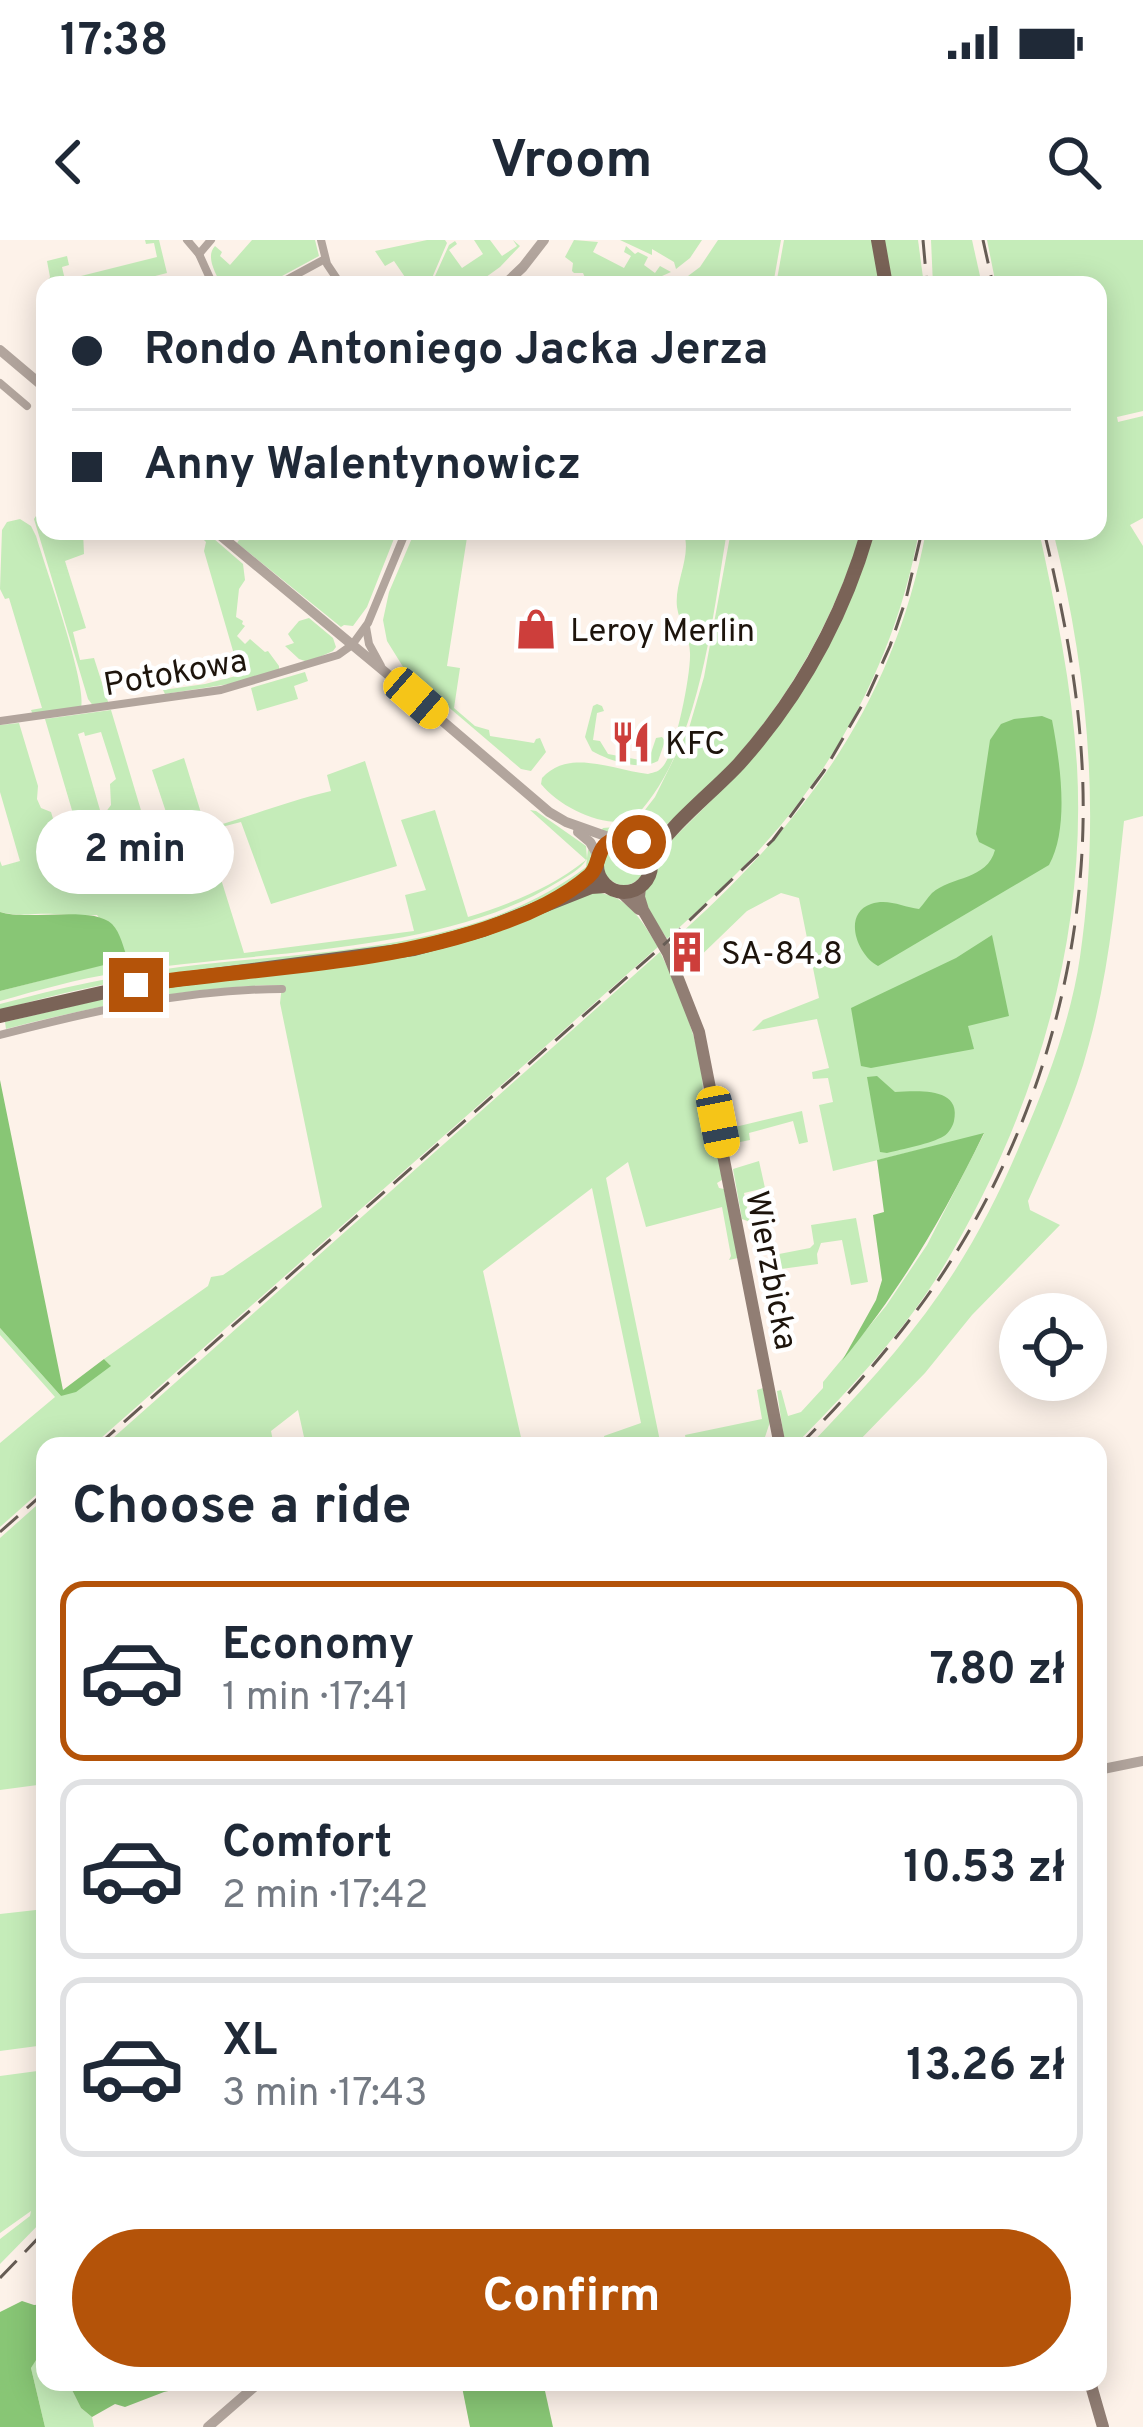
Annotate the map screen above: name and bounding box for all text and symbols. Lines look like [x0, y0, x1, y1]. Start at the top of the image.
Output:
text: 17:38 [60, 14, 168, 71]
text: Vroom [490, 128, 653, 197]
icon: back [36, 129, 102, 195]
icon: search [1041, 129, 1107, 195]
text: Rondo Antoniego Jacka Jerza [144, 323, 768, 380]
text: Anny Walentynowicz [144, 438, 581, 495]
shop icon: Leroy Merlin [513, 606, 559, 652]
place label: Leroy Merlin [570, 612, 755, 654]
street label: Potokowa [101, 642, 251, 708]
car [377, 661, 455, 735]
restaurant icon: KFC [608, 719, 654, 765]
place label: KFC [665, 725, 726, 767]
callout: 2 min [37, 811, 235, 895]
route start [612, 815, 666, 869]
text: 2 min [84, 827, 186, 876]
building icon: SA-84.8 [664, 929, 710, 975]
place label: SA-84.8 [721, 935, 843, 977]
route end [109, 958, 163, 1012]
car [693, 1083, 743, 1161]
street label: Wierzbicka [733, 1188, 805, 1354]
map controls [999, 1293, 1107, 1401]
button: locate [999, 1293, 1107, 1401]
text: Choose a ride [72, 1474, 412, 1543]
icon: car [78, 1617, 186, 1725]
text: Economy [222, 1618, 414, 1675]
text: 7.80 zł [930, 1643, 1065, 1700]
text: 1 min · 17:41 [222, 1675, 410, 1724]
icon: car [78, 1815, 186, 1923]
text: Comfort [222, 1816, 392, 1873]
text: 10.53 zł [903, 1841, 1065, 1898]
text: 2 min · 17:42 [222, 1873, 428, 1922]
icon: car [78, 2013, 186, 2121]
text: XL [222, 2014, 277, 2071]
text: 13.26 zł [906, 2039, 1065, 2096]
text: 3 min · 17:43 [222, 2071, 428, 2120]
button: Confirm [72, 2229, 1071, 2367]

